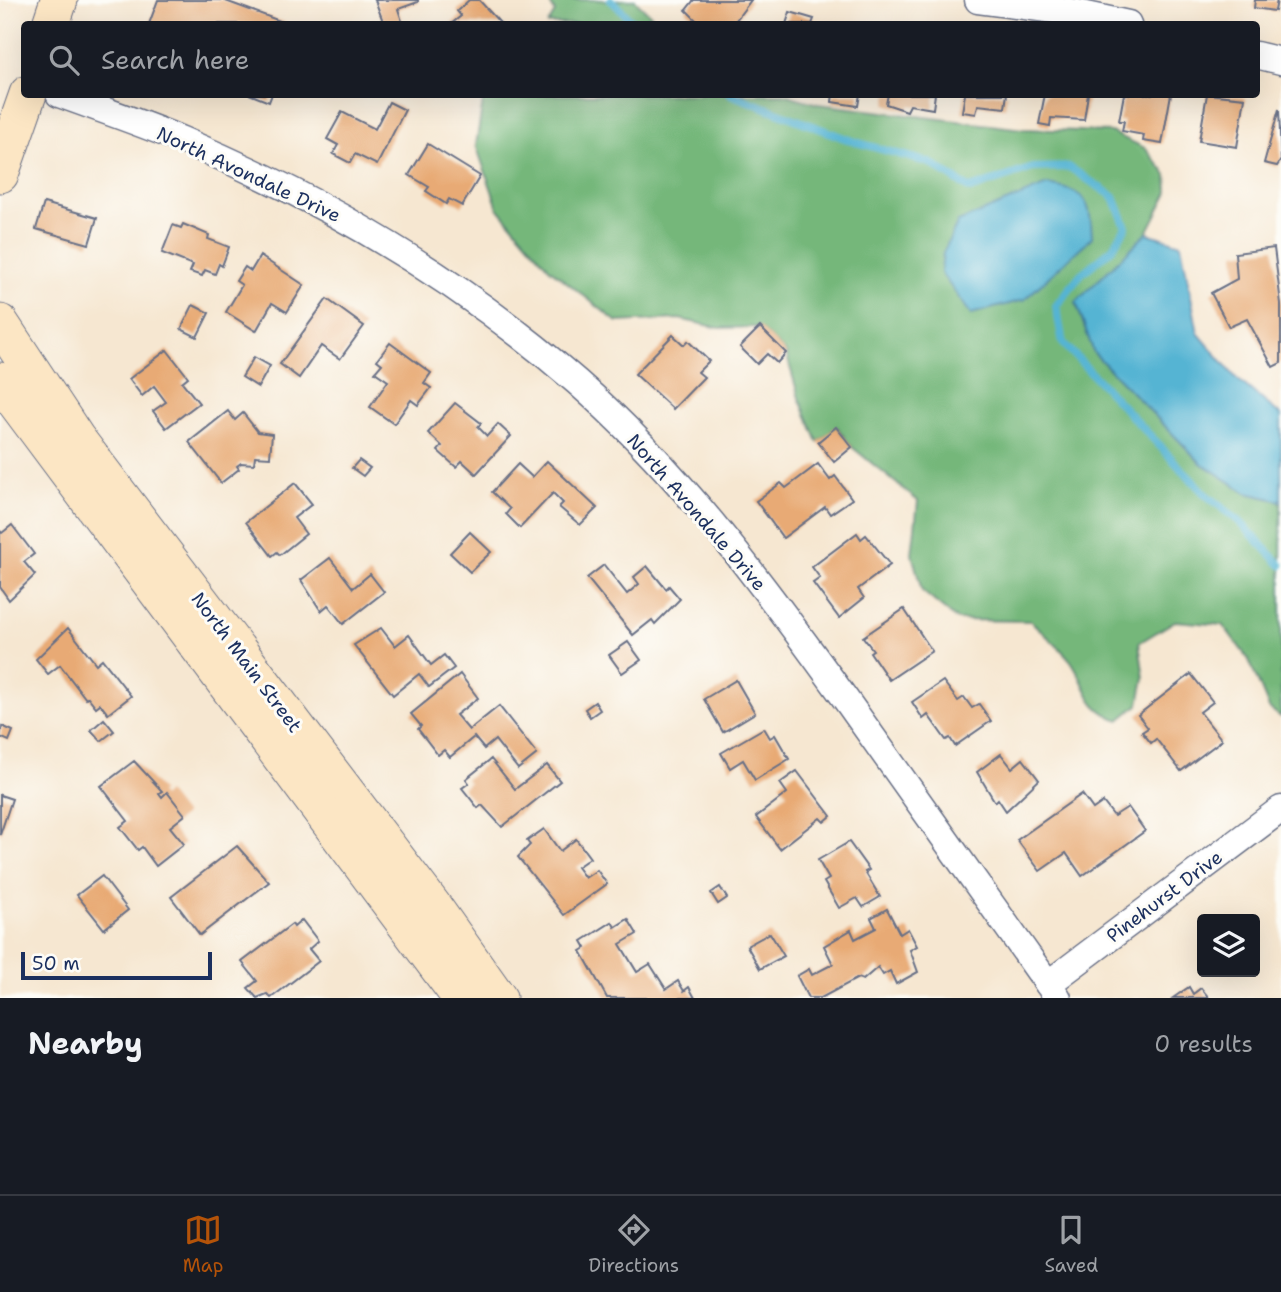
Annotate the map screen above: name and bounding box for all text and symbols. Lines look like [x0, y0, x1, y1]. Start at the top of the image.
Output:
search box [21, 21, 1260, 98]
icon: search [45, 41, 83, 79]
text: Search here [101, 42, 250, 77]
street label: North Avondale Drive [153, 121, 345, 228]
street label: North Avondale Drive [622, 429, 772, 596]
street label: North Main Street [186, 587, 308, 737]
street label: Pinehurst Drive [1101, 845, 1227, 948]
map controls [1197, 914, 1260, 977]
button: layers [1197, 914, 1260, 977]
scale bar [21, 949, 212, 981]
text: 50 m [32, 951, 80, 976]
text: Nearby [28, 1023, 143, 1064]
text: 0 results [1154, 1029, 1253, 1059]
tab: Map [183, 1211, 223, 1278]
tab: Directions [589, 1211, 679, 1278]
tab: Saved [1044, 1211, 1098, 1278]

